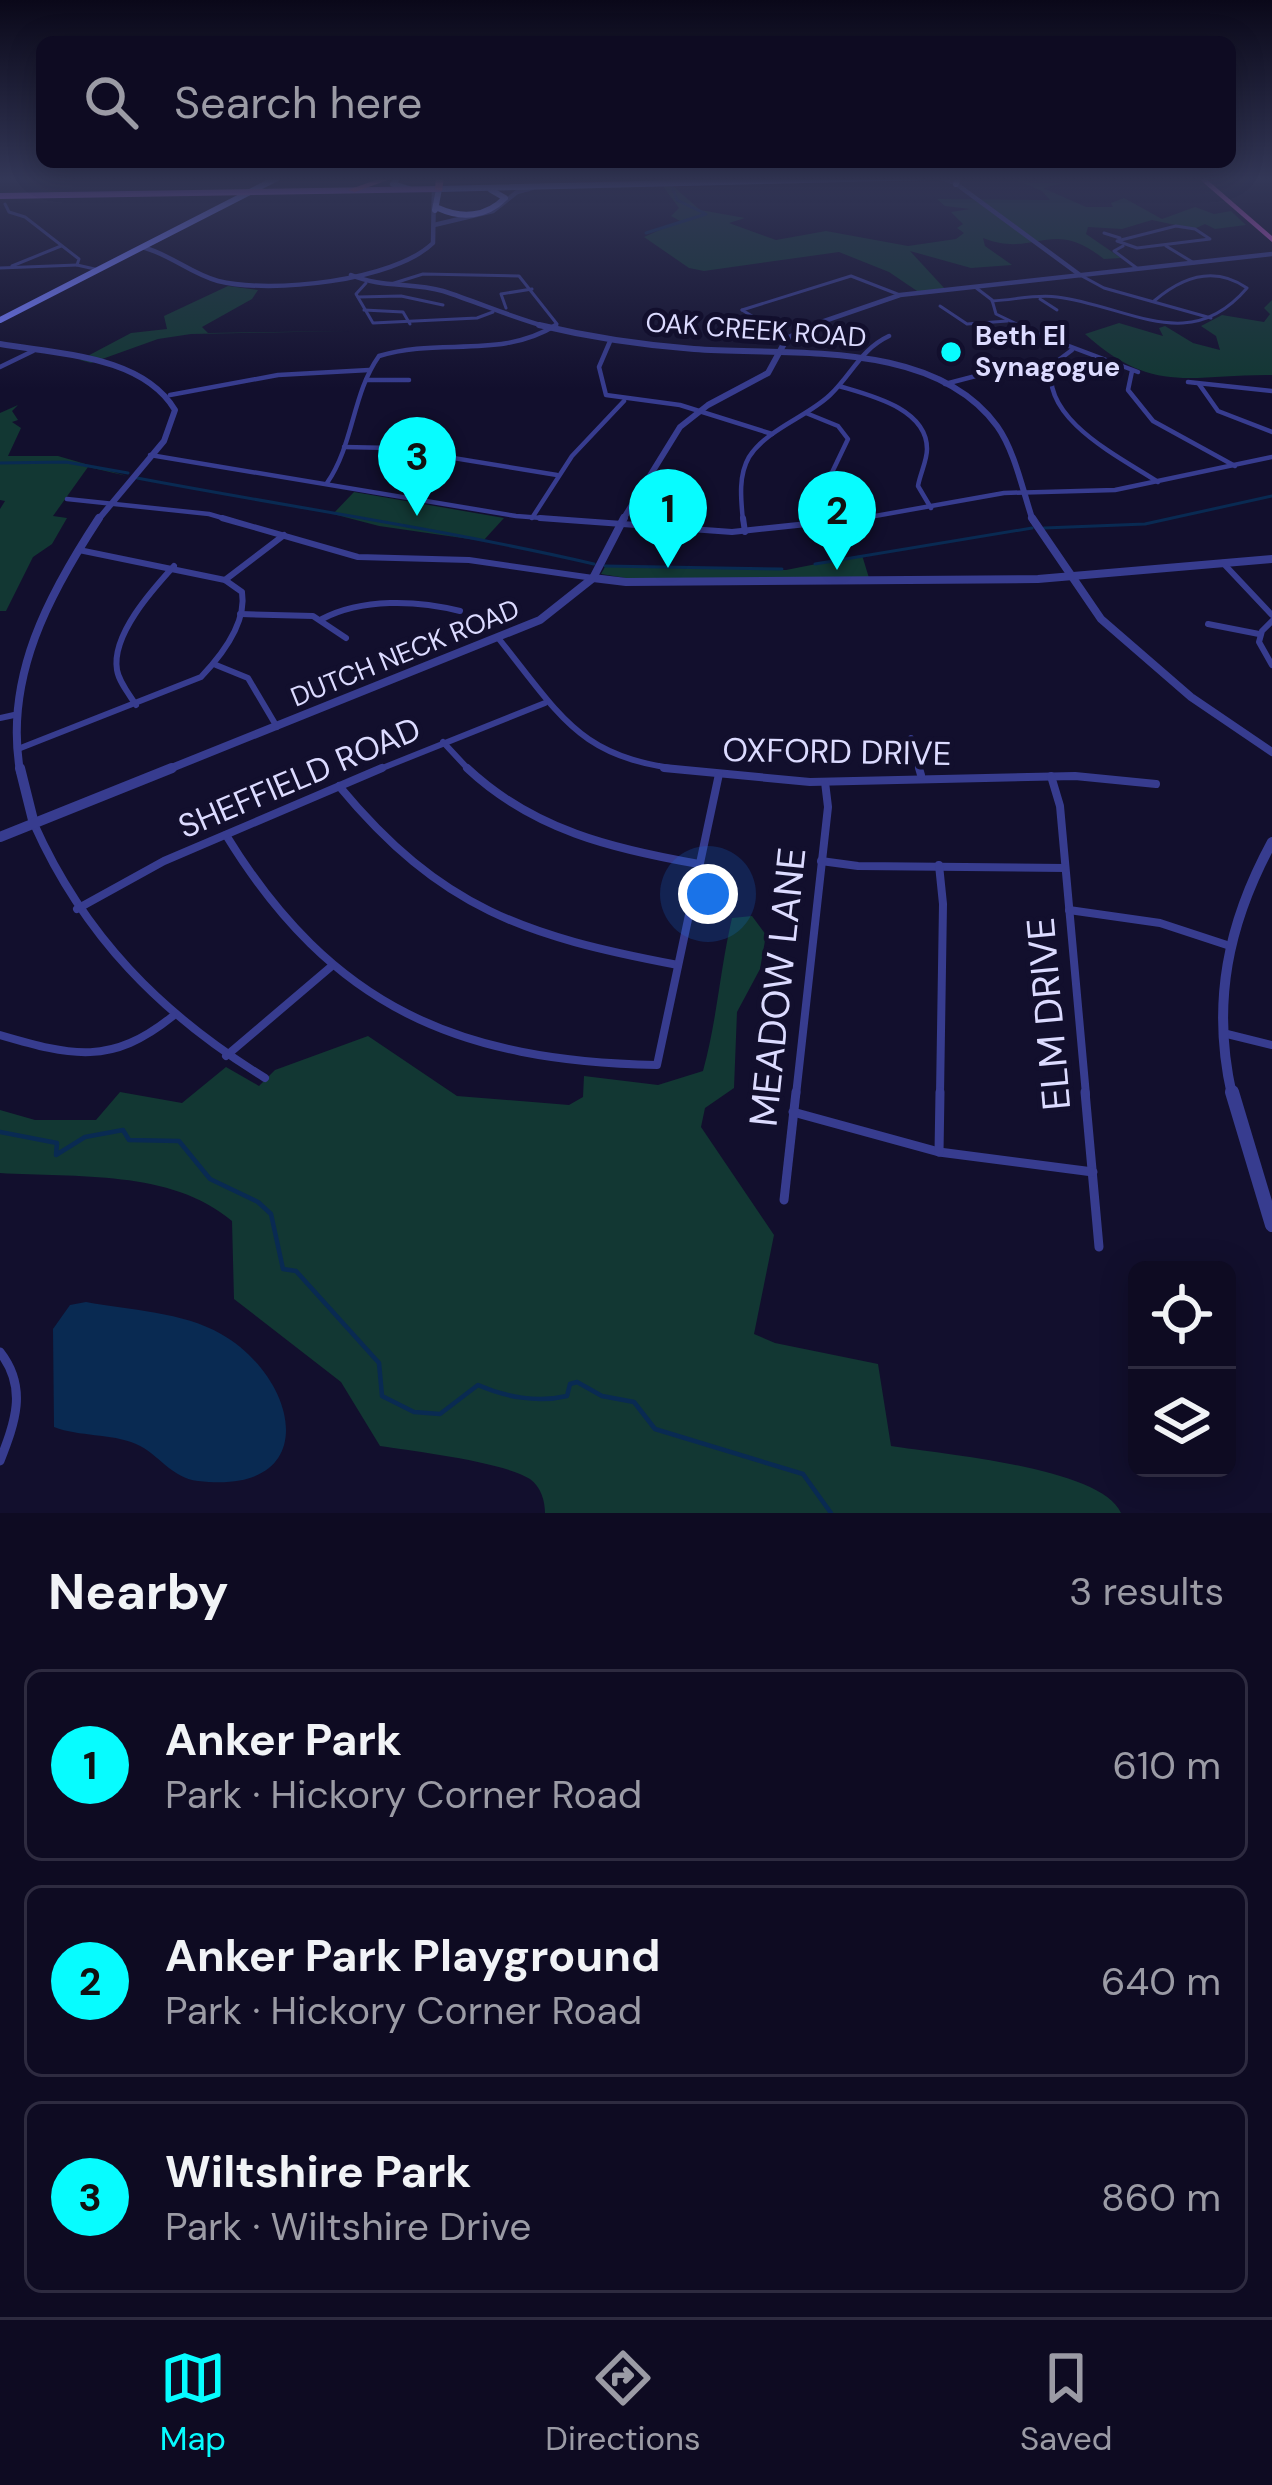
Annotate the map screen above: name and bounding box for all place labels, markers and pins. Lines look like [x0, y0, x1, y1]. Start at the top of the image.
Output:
place label: Beth El Synagogue [975, 318, 1120, 384]
marker: Beth El Synagogue [938, 339, 964, 365]
pin: 3 [378, 417, 456, 516]
pin: 1 [629, 469, 707, 568]
pin: 2 [798, 471, 876, 570]

